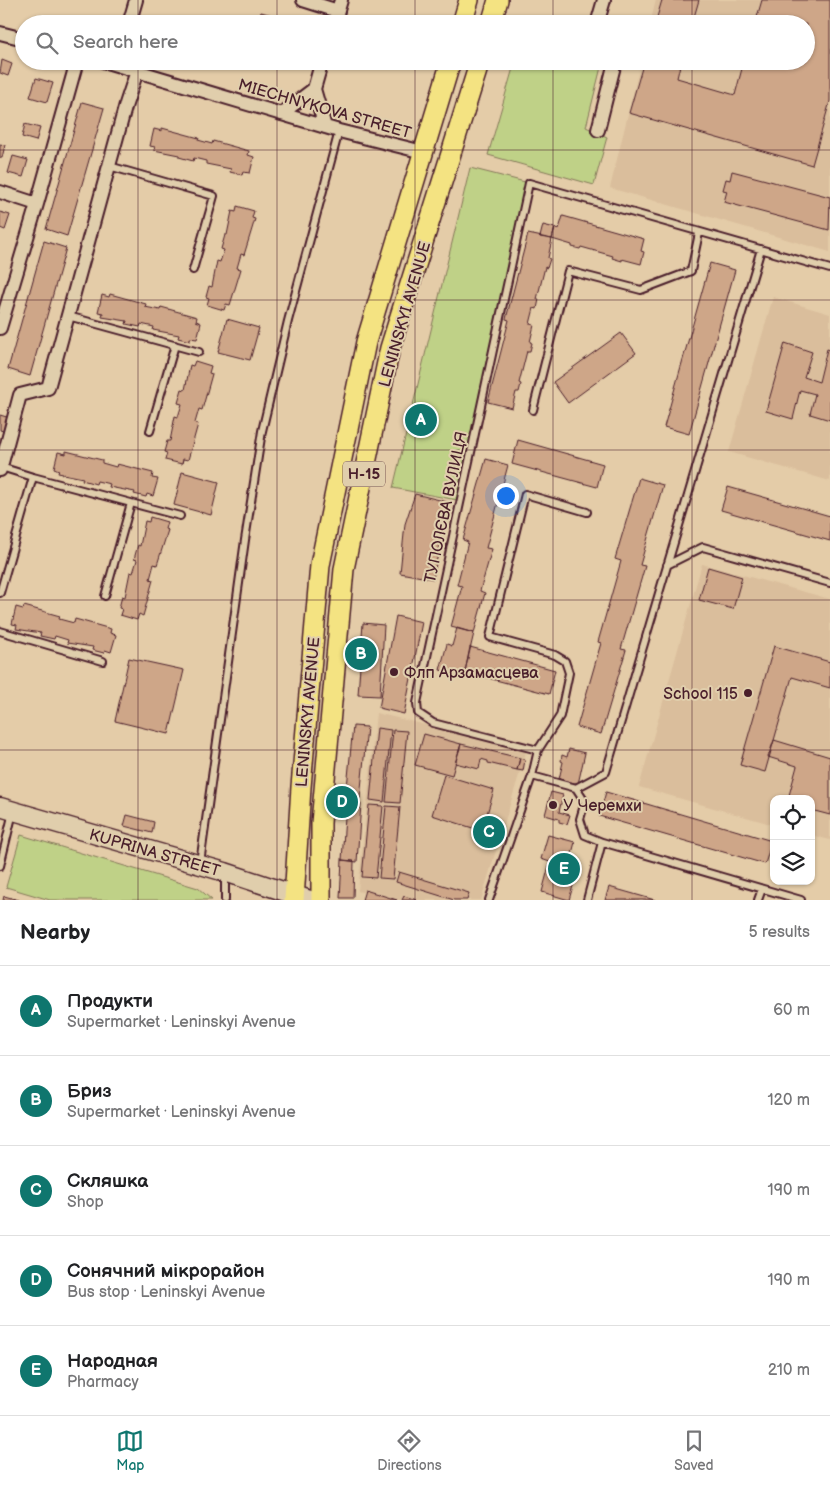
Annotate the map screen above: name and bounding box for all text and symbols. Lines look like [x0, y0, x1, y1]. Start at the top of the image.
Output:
search box [15, 15, 815, 70]
icon: search [33, 29, 61, 57]
text: Search here [73, 31, 178, 54]
street label: MIECHNYKOVA STREET [236, 76, 414, 143]
street label: LENINSKYI AVENUE [376, 239, 435, 389]
pin: A [405, 401, 437, 439]
street label: ТУПОЛЄВА ВУЛИЦЯ [421, 430, 472, 585]
road number: Н-15 [343, 462, 385, 486]
your location [493, 483, 519, 509]
pin: B [345, 635, 377, 673]
street label: LENINSKYI AVENUE [292, 636, 325, 788]
place label: Флп Арзамасцева [404, 664, 539, 683]
marker: Флп Арзамасцева [388, 666, 400, 678]
place label: School 115 [663, 685, 738, 704]
marker: School 115 [742, 687, 754, 699]
pin: D [326, 783, 358, 821]
map controls [770, 795, 815, 885]
button: locate [770, 795, 815, 840]
place label: У Черемхи [563, 797, 642, 816]
marker: У Черемхи [547, 799, 559, 811]
pin: C [473, 813, 505, 851]
street label: KUPRINA STREET [87, 826, 223, 881]
button: layers [770, 840, 815, 885]
pin: E [548, 850, 580, 888]
text: Nearby [20, 920, 90, 945]
text: 5 results [748, 923, 810, 942]
text: Продукти [67, 990, 153, 1013]
text: A [31, 1001, 41, 1020]
text: 60 m [773, 1001, 810, 1020]
text: Supermarket · Leninskyi Avenue [67, 1013, 296, 1032]
text: Бриз [67, 1080, 111, 1103]
text: B [30, 1091, 42, 1110]
text: 120 m [767, 1091, 810, 1110]
text: Supermarket · Leninskyi Avenue [67, 1103, 296, 1122]
text: Скляшка [67, 1170, 148, 1193]
text: C [30, 1181, 42, 1200]
text: 190 m [768, 1181, 810, 1200]
text: Shop [67, 1193, 104, 1212]
text: Сонячний мікрорайон [67, 1260, 265, 1283]
text: D [30, 1271, 42, 1290]
text: 190 m [768, 1271, 810, 1290]
text: Bus stop · Leninskyi Avenue [67, 1283, 265, 1302]
text: Народная [67, 1350, 158, 1373]
text: E [31, 1361, 41, 1380]
text: 210 m [768, 1361, 810, 1380]
text: Pharmacy [67, 1373, 139, 1392]
tab: Map [116, 1427, 145, 1474]
tab: Directions [377, 1427, 442, 1474]
tab: Saved [674, 1427, 714, 1474]

